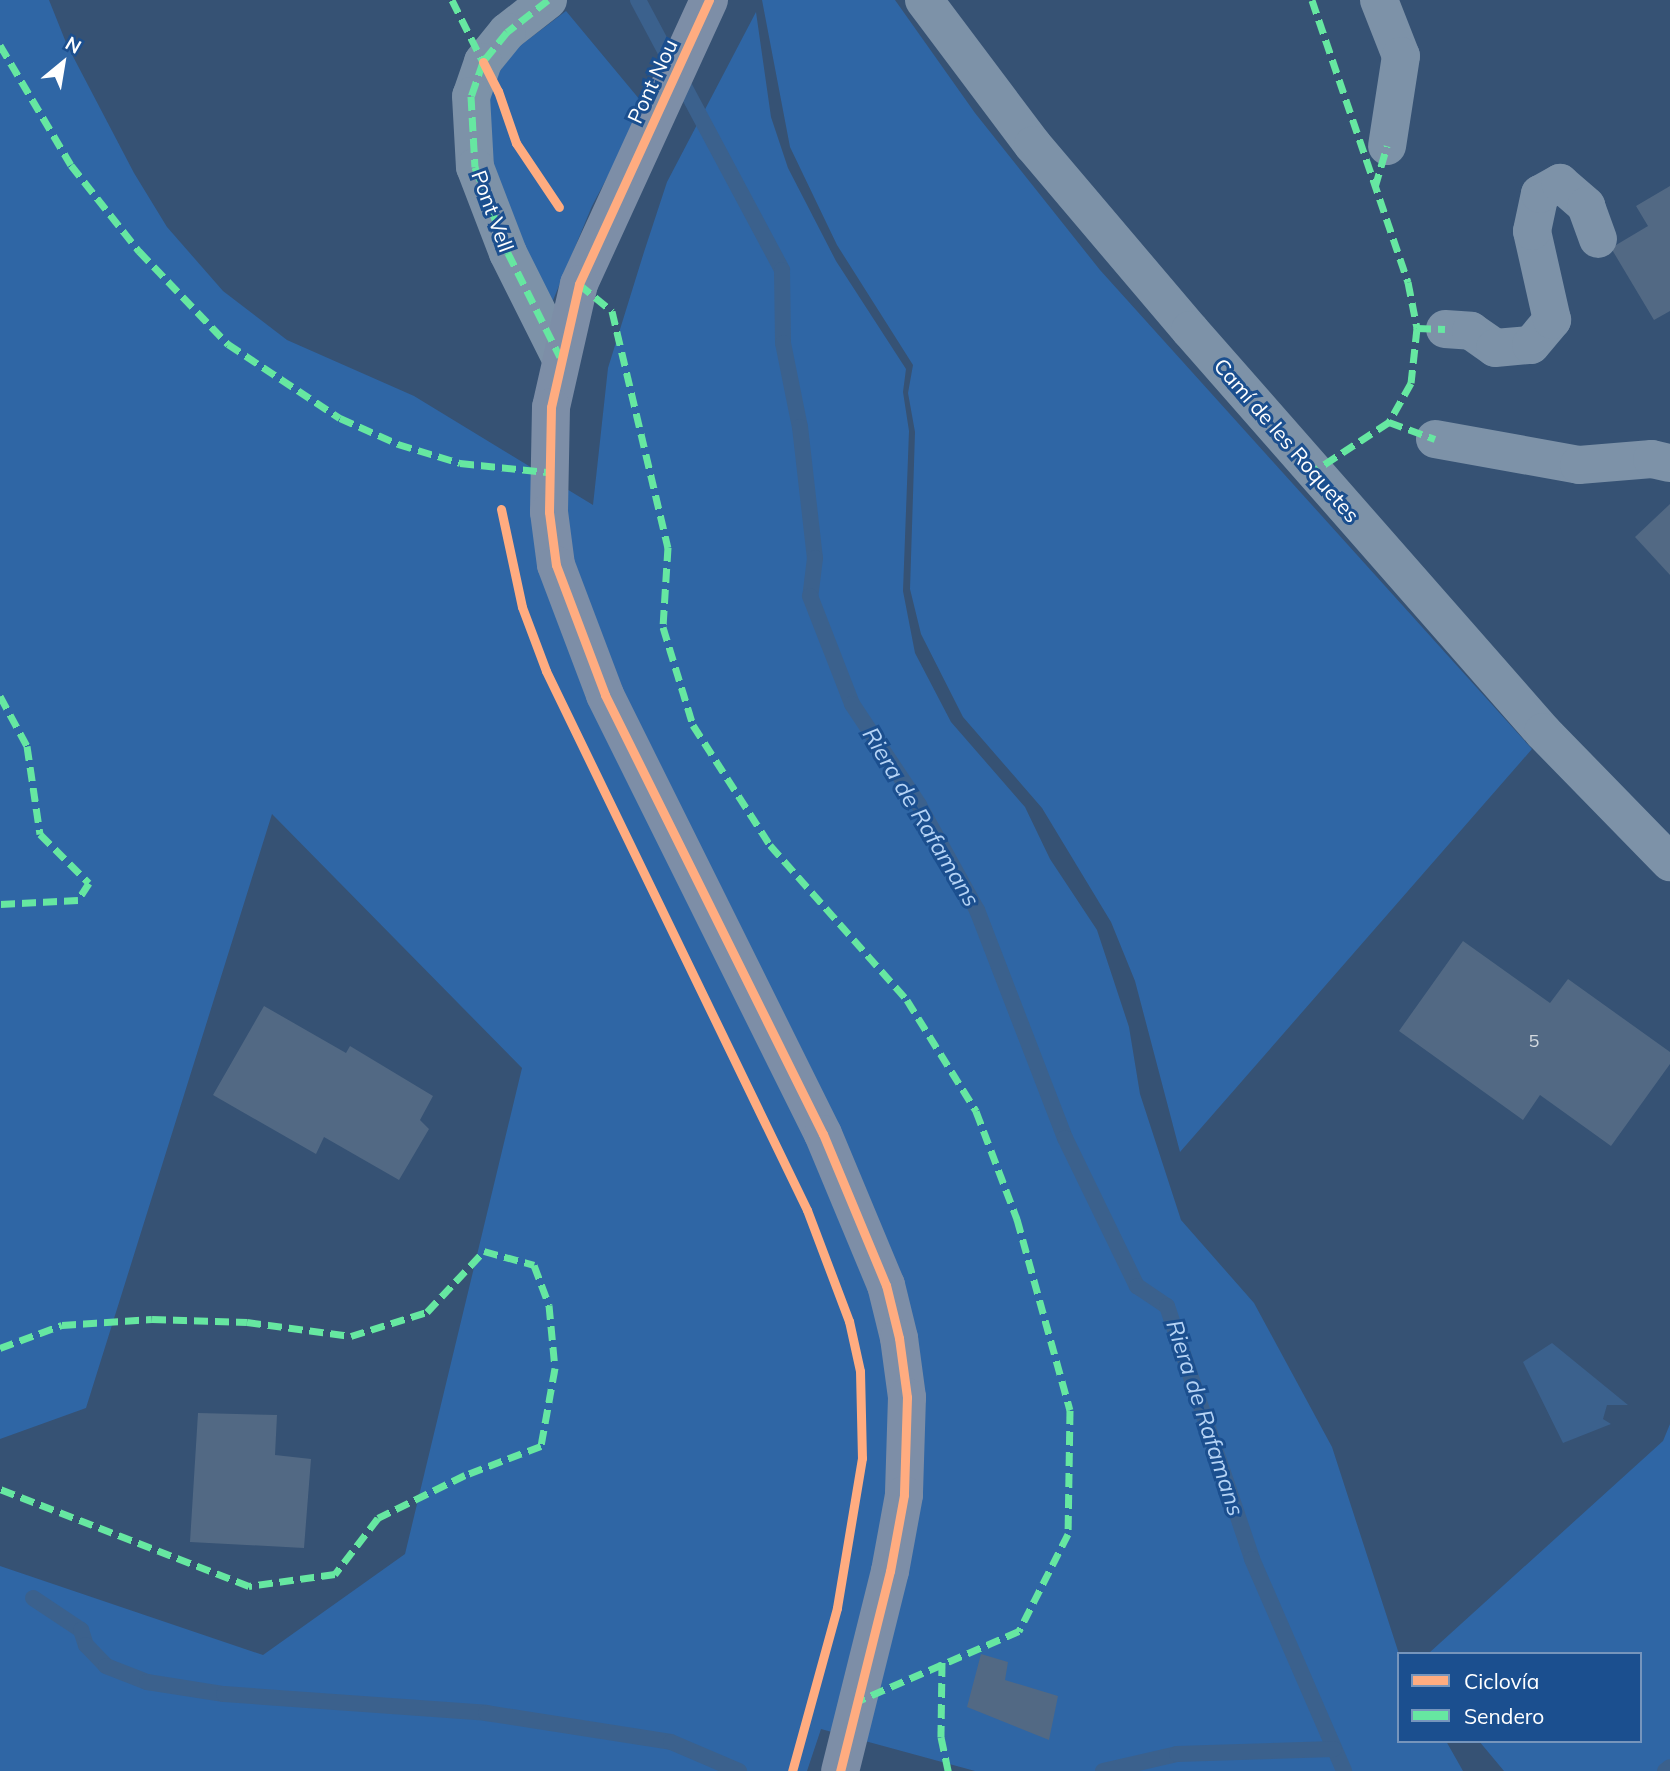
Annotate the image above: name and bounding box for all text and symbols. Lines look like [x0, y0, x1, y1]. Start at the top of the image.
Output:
north arrow [28, 28, 98, 98]
text: N [61, 31, 86, 59]
street label: Pont Nou [622, 35, 682, 127]
street label: Pont Vell [467, 167, 519, 255]
street label: Camí de les Roquetes [1209, 353, 1365, 527]
water label: Riera de Rafamans [857, 722, 985, 912]
house number: 5 [1529, 1030, 1539, 1052]
water label: Riera de Rafamans [1160, 1317, 1250, 1519]
legend [1397, 1652, 1642, 1743]
text: Ciclovía [1464, 1668, 1539, 1694]
text: Sendero [1464, 1703, 1544, 1729]

